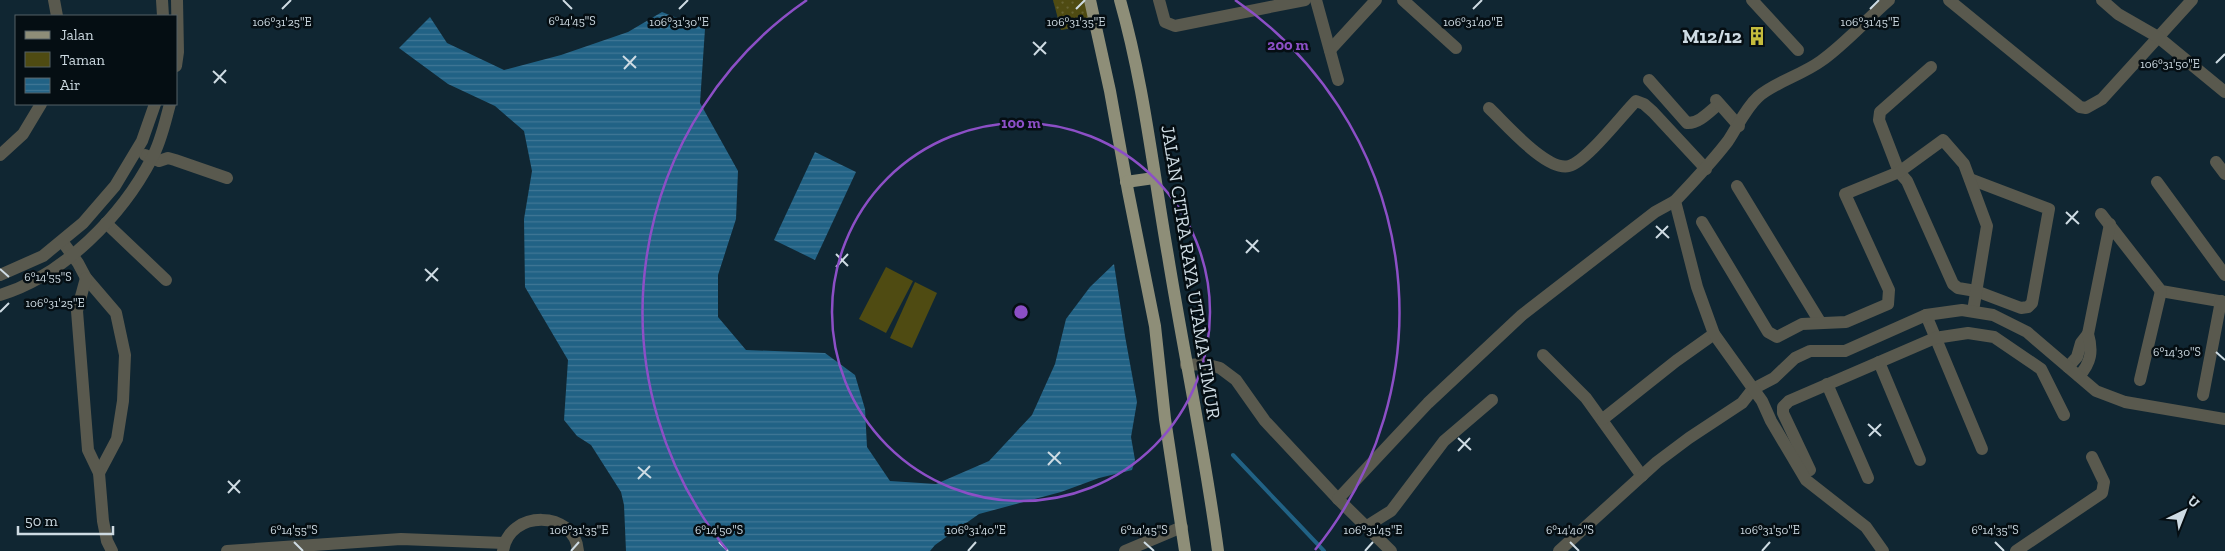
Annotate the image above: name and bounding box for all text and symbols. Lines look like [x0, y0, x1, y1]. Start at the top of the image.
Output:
text: 6°14'45"S [548, 14, 596, 28]
legend [15, 15, 178, 105]
text: 106°31'25"E [253, 15, 312, 29]
text: 106°31'30"E [649, 15, 709, 29]
text: 106°31'35"E [1047, 15, 1105, 29]
text: 106°31'40"E [1443, 15, 1503, 29]
text: 106°31'45"E [1841, 15, 1899, 29]
place label: M12/12 [1682, 25, 1742, 48]
building icon: M12/12 [1746, 25, 1768, 47]
text: Jalan [60, 26, 94, 44]
text: 200 m [1267, 36, 1309, 54]
text: Taman [60, 51, 105, 69]
text: 106°31'50"E [2140, 57, 2200, 71]
text: Air [60, 76, 80, 94]
text: 100 m [1001, 114, 1041, 132]
street label: JALAN CITRA RAYA UTAMA TIMUR [1156, 123, 1226, 421]
text: 6°14'55"S [24, 270, 72, 284]
text: 106°31'25"E [26, 296, 85, 310]
centre of rings [1012, 303, 1030, 321]
text: 6°14'30"S [2153, 345, 2201, 359]
north arrow [2160, 486, 2210, 536]
text: U [2184, 492, 2203, 512]
scale bar [18, 504, 112, 536]
text: 50 m [25, 512, 58, 530]
text: 6°14'55"S [270, 523, 318, 537]
text: 106°31'35"E [550, 523, 608, 537]
text: 6°14'50"S [695, 523, 743, 537]
text: 106°31'40"E [946, 523, 1006, 537]
text: 6°14'45"S [1120, 523, 1168, 537]
text: 106°31'45"E [1344, 523, 1402, 537]
text: 6°14'40"S [1546, 523, 1594, 537]
text: 106°31'50"E [1740, 523, 1800, 537]
text: 6°14'35"S [1971, 523, 2019, 537]

